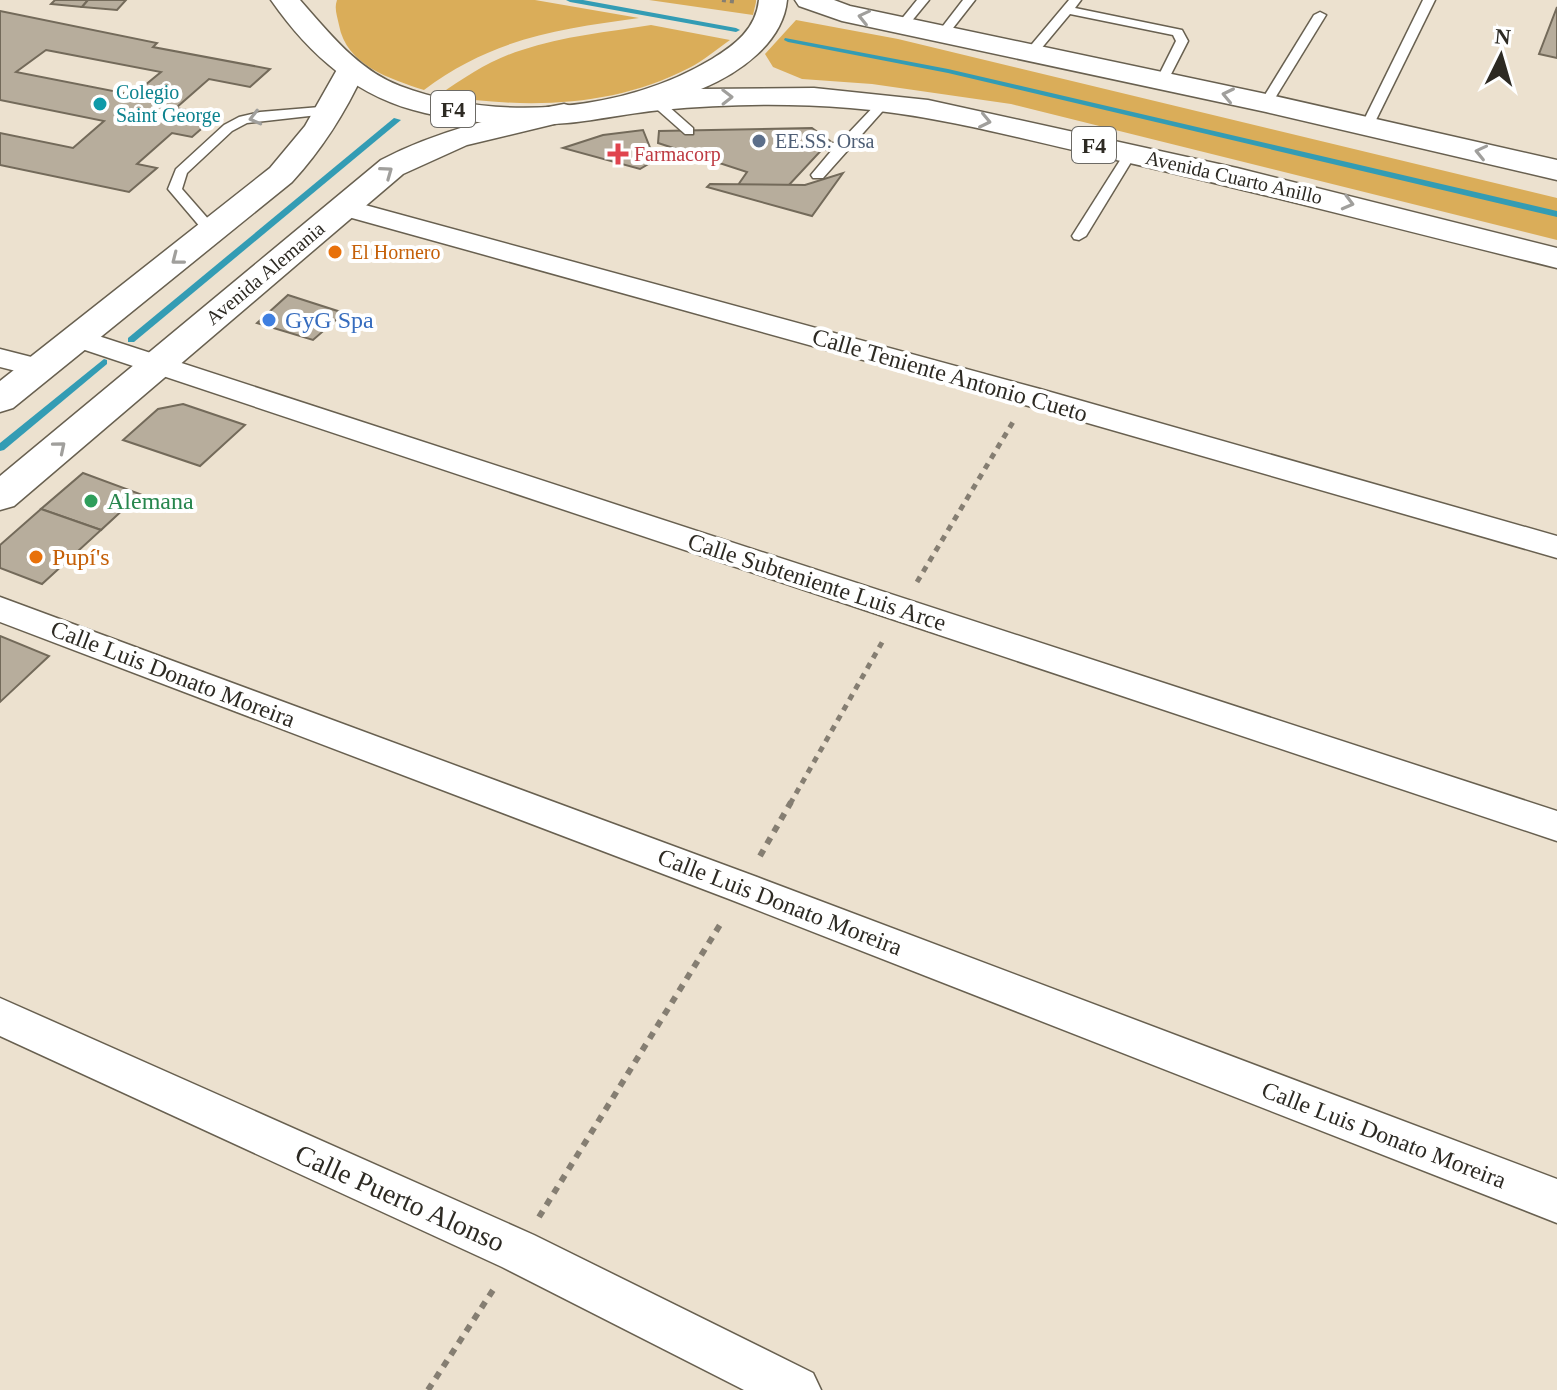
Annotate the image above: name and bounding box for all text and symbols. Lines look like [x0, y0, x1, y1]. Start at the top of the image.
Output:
one-way arrow [857, 10, 871, 27]
north arrow [1461, 16, 1541, 96]
text: N [1494, 23, 1512, 50]
place label: Colegio Saint George [116, 81, 221, 127]
one-way arrow [1221, 87, 1234, 104]
one-way arrow [721, 88, 734, 105]
road number: F4 [431, 91, 475, 127]
marker: Colegio Saint George [91, 95, 109, 113]
one-way arrow [248, 109, 262, 126]
one-way arrow [978, 112, 991, 129]
road number: F4 [1072, 127, 1116, 163]
place label: EE.SS. Orsa [775, 130, 875, 152]
marker: EE.SS. Orsa [750, 132, 768, 150]
place label: Farmacorp [634, 143, 721, 166]
one-way arrow [1475, 144, 1488, 161]
marker: Farmacorp [609, 145, 627, 163]
street label: Avenida Cuarto Anillo [1143, 146, 1325, 208]
one-way arrow [378, 167, 393, 181]
one-way arrow [1341, 194, 1354, 211]
street label: Avenida Alemania [201, 217, 329, 329]
place label: El Hornero [351, 241, 440, 263]
marker: El Hornero [326, 243, 344, 261]
one-way arrow [171, 250, 186, 264]
place label: GyG Spa [285, 307, 374, 333]
marker: GyG Spa [260, 311, 278, 329]
street label: Calle Teniente Antonio Cueto [809, 323, 1091, 427]
one-way arrow [50, 442, 65, 457]
place label: Alemana [107, 488, 194, 514]
marker: Alemana [82, 492, 100, 510]
street label: Calle Subteniente Luis Arce [685, 528, 949, 636]
place label: Pupí's [52, 544, 110, 570]
marker: Pupí's [27, 548, 45, 566]
street label: Calle Luis Donato Moreira [47, 615, 299, 733]
street label: Calle Luis Donato Moreira [654, 843, 906, 961]
street label: Calle Luis Donato Moreira [1258, 1076, 1510, 1194]
street label: Calle Puerto Alonso [291, 1138, 509, 1258]

